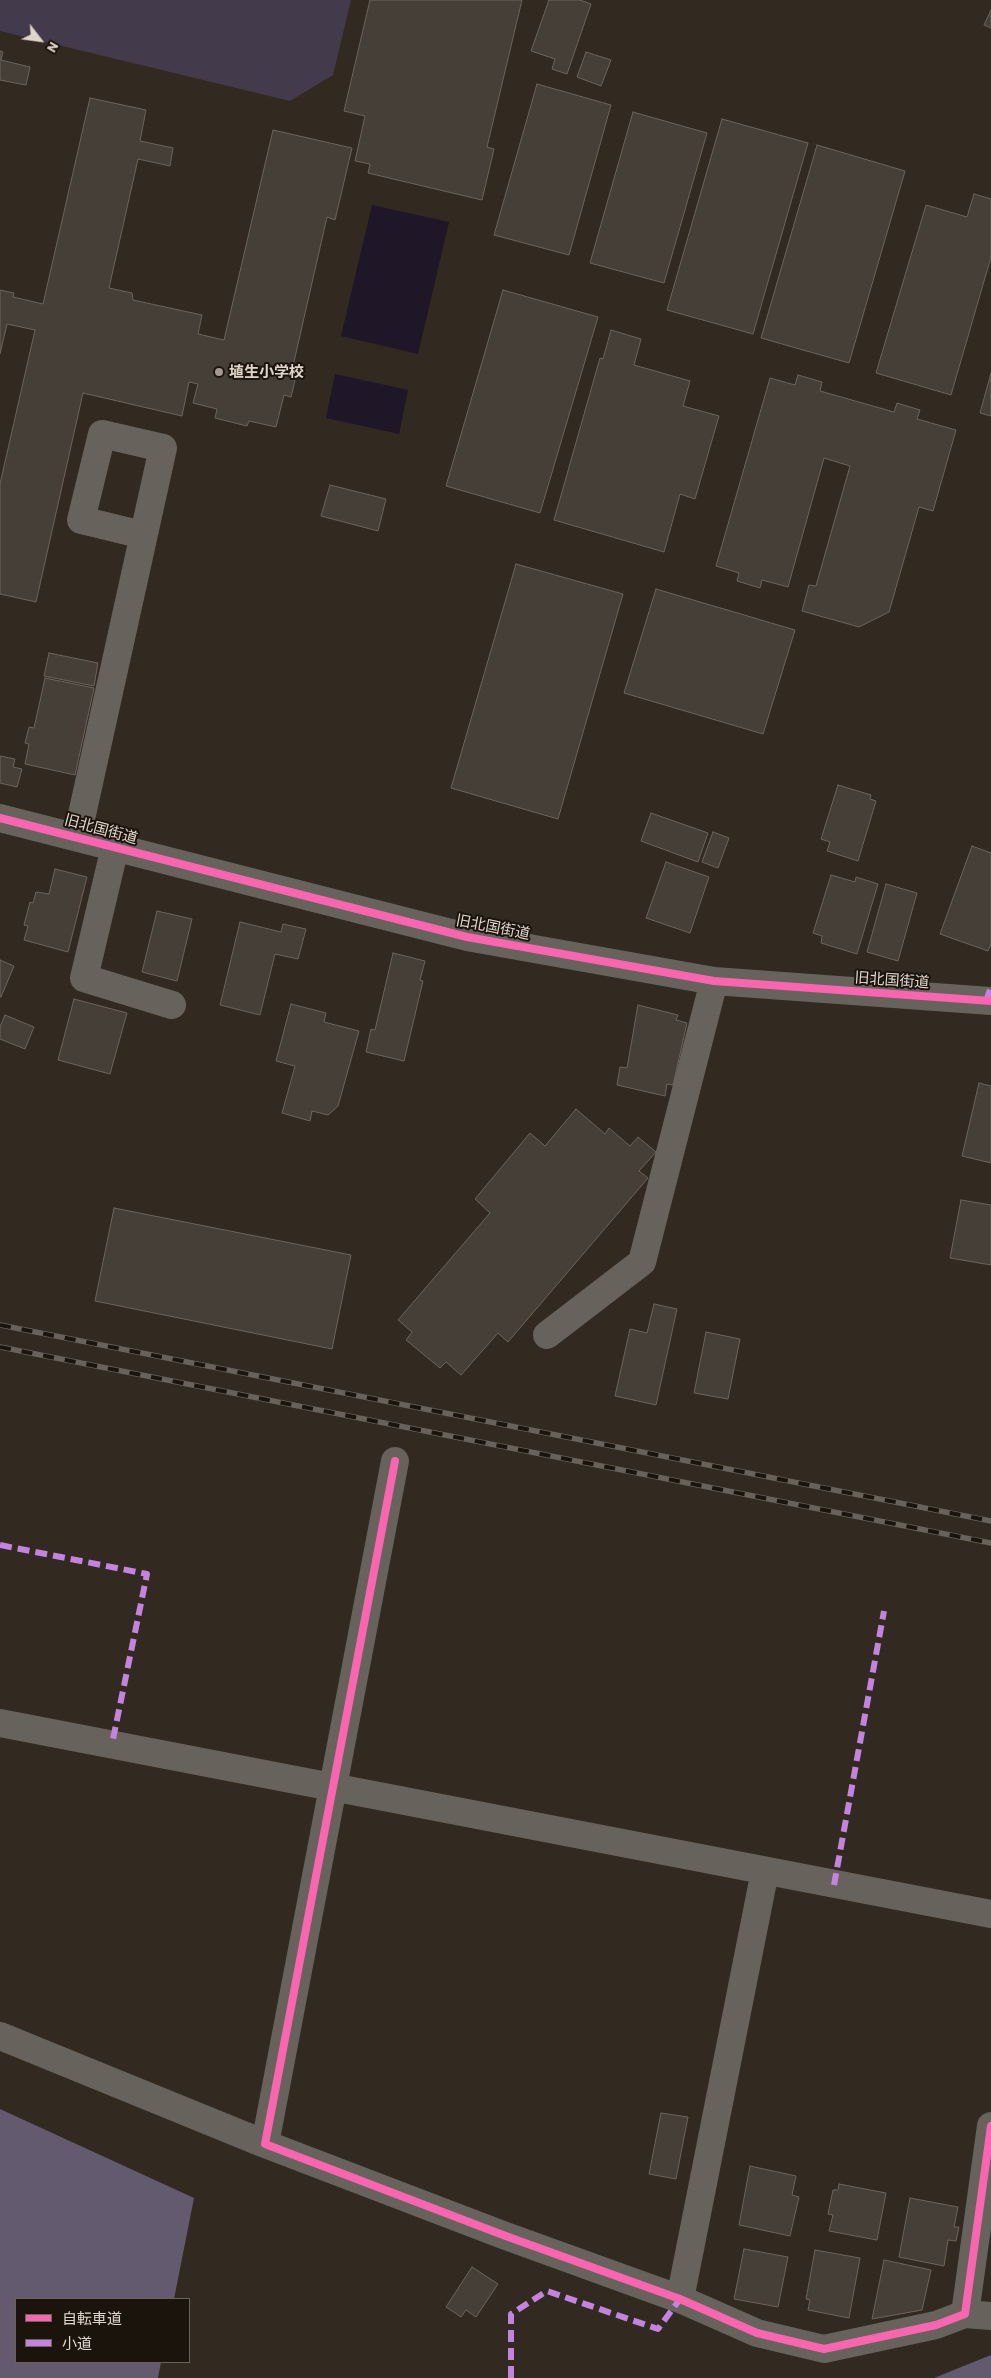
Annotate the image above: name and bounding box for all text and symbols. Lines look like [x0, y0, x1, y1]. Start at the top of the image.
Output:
north arrow [15, 15, 65, 65]
text: N [44, 39, 63, 56]
place label: 埴生小学校 [229, 363, 304, 381]
marker: 埴生小学校 [213, 366, 225, 378]
street label: 旧北国街道 [62, 811, 140, 847]
street label: 旧北国街道 [454, 911, 532, 943]
street label: 旧北国街道 [854, 968, 930, 992]
legend [15, 2298, 190, 2363]
text: 自転車道 [62, 2309, 122, 2327]
text: 小道 [62, 2334, 92, 2352]

